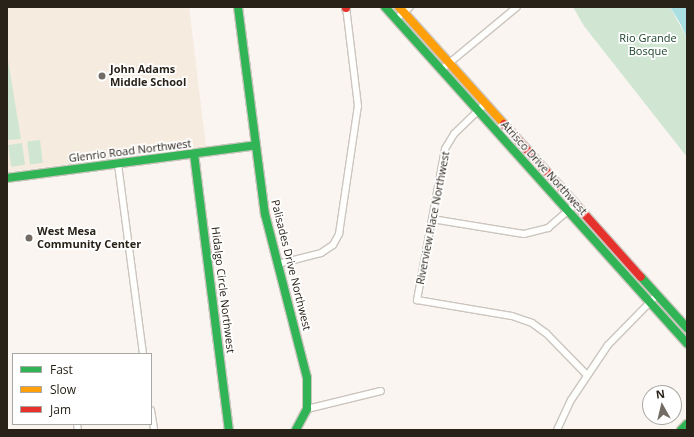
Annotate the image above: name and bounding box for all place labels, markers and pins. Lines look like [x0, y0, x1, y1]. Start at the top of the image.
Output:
place label: John Adams Middle School [110, 63, 186, 89]
marker: John Adams Middle School [97, 71, 107, 81]
place label: West Mesa Community Center [37, 225, 141, 251]
marker: West Mesa Community Center [24, 233, 34, 243]

